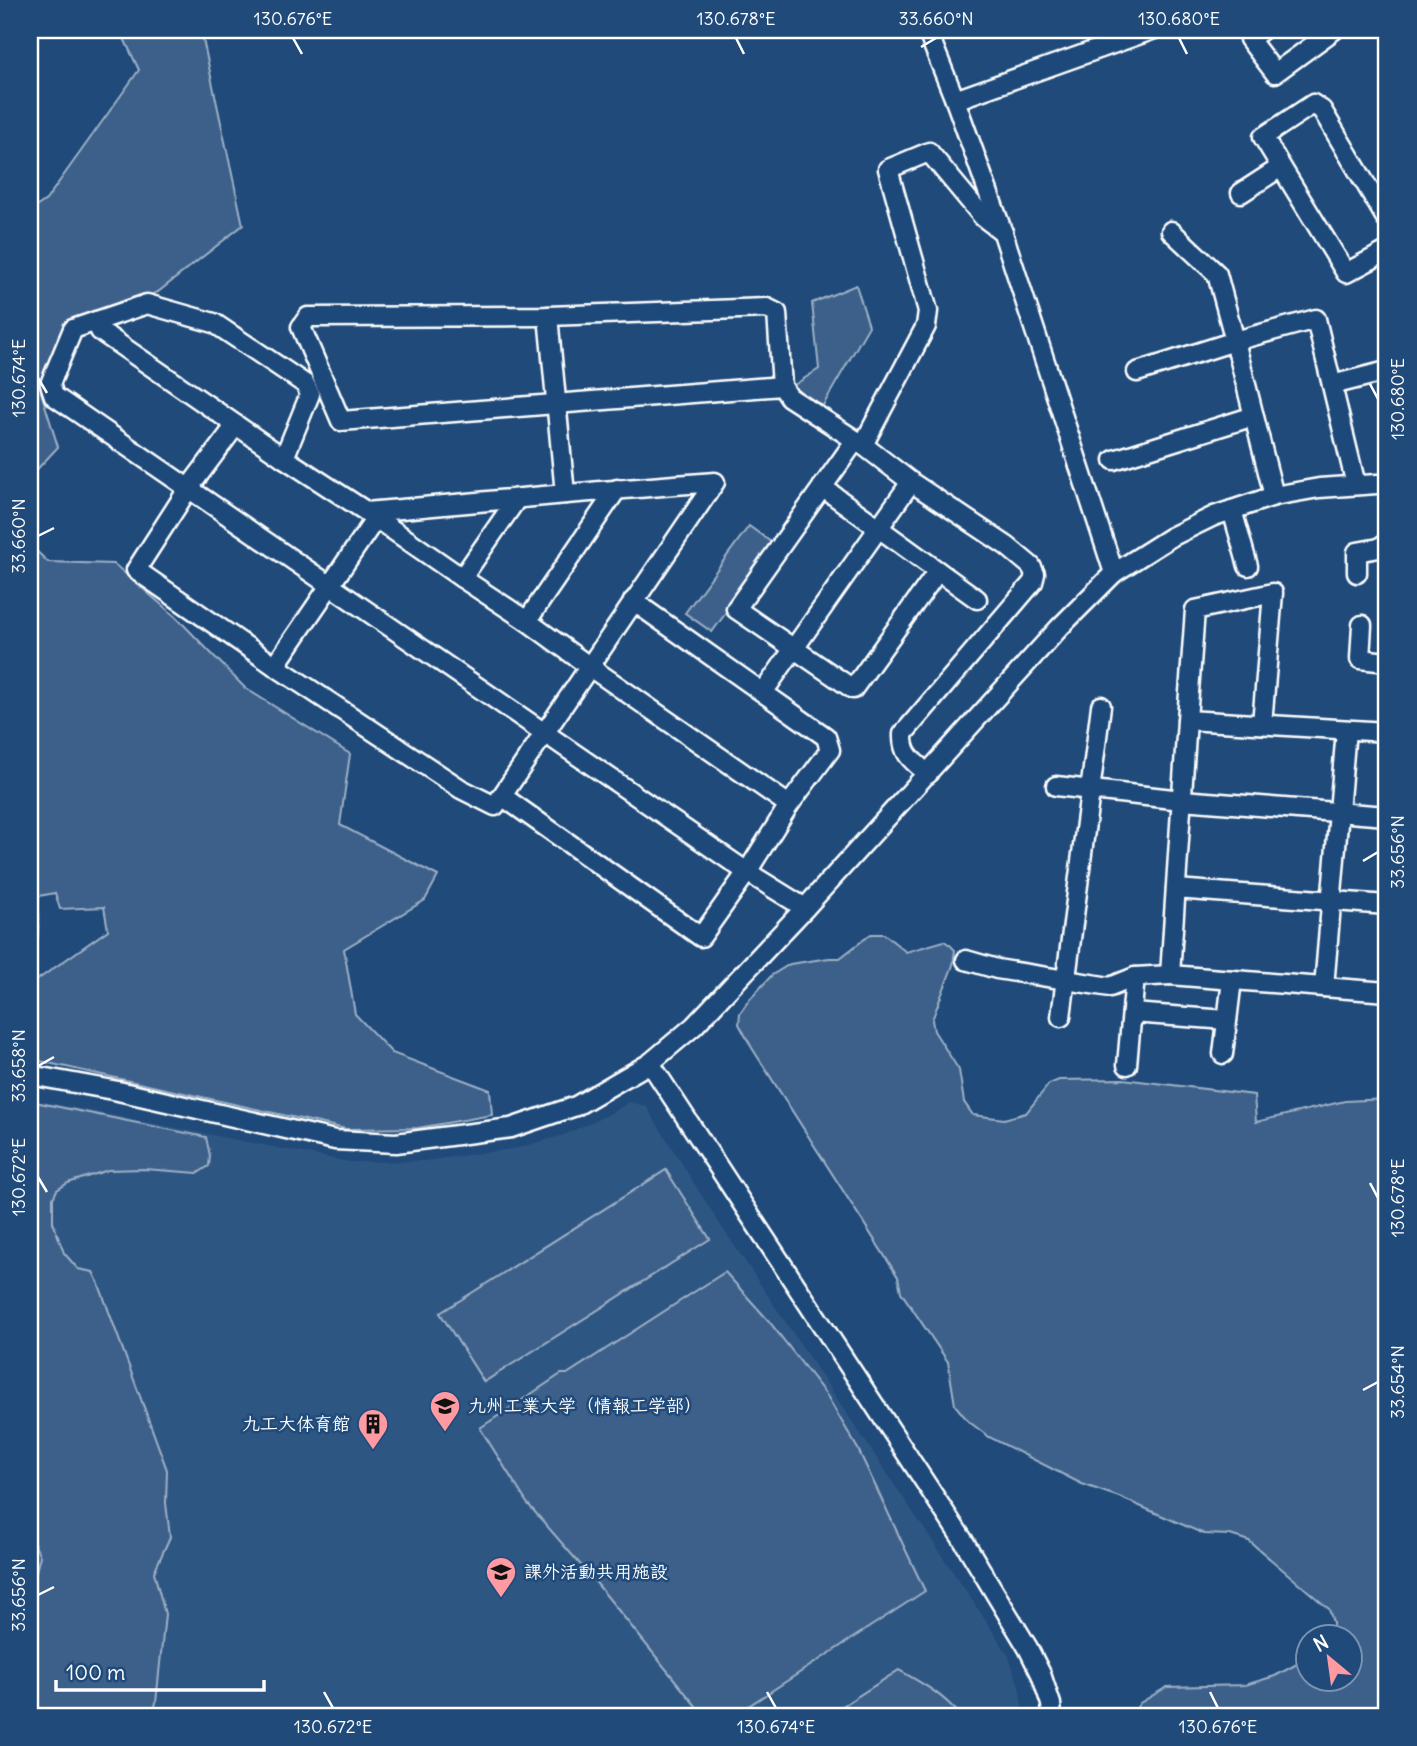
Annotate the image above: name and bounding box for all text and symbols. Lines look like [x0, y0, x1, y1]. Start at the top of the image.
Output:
text: 130.676°E [254, 7, 332, 30]
text: 130.678°E [696, 7, 776, 30]
text: 33.660°N [898, 7, 974, 30]
text: 130.680°E [1138, 7, 1220, 30]
text: 130.674°E [7, 339, 30, 417]
text: 130.680°E [1386, 358, 1409, 440]
text: 33.660°N [7, 498, 30, 574]
text: 33.656°N [1386, 815, 1409, 889]
text: 33.658°N [7, 1029, 30, 1103]
text: 130.672°E [7, 1138, 30, 1216]
text: 130.678°E [1386, 1158, 1409, 1238]
text: 33.654°N [1386, 1345, 1409, 1419]
school or university icon: 九州工業大学（情報工学部） [428, 1389, 462, 1433]
place label: 九州工業大学（情報工学部） [468, 1394, 702, 1417]
building icon: 九工大体育館 [356, 1407, 390, 1451]
place label: 九工大体育館 [242, 1412, 350, 1435]
school or university icon: 課外活動共用施設 [484, 1555, 518, 1599]
text: 33.656°N [7, 1558, 30, 1632]
place label: 課外活動共用施設 [524, 1560, 668, 1583]
north arrow [1294, 1624, 1364, 1694]
text: N [1309, 1629, 1332, 1657]
scale bar [56, 1648, 264, 1692]
text: 100 m [66, 1659, 125, 1686]
text: 130.672°E [294, 1715, 372, 1738]
text: 130.674°E [737, 1715, 815, 1738]
text: 130.676°E [1179, 1715, 1257, 1738]

